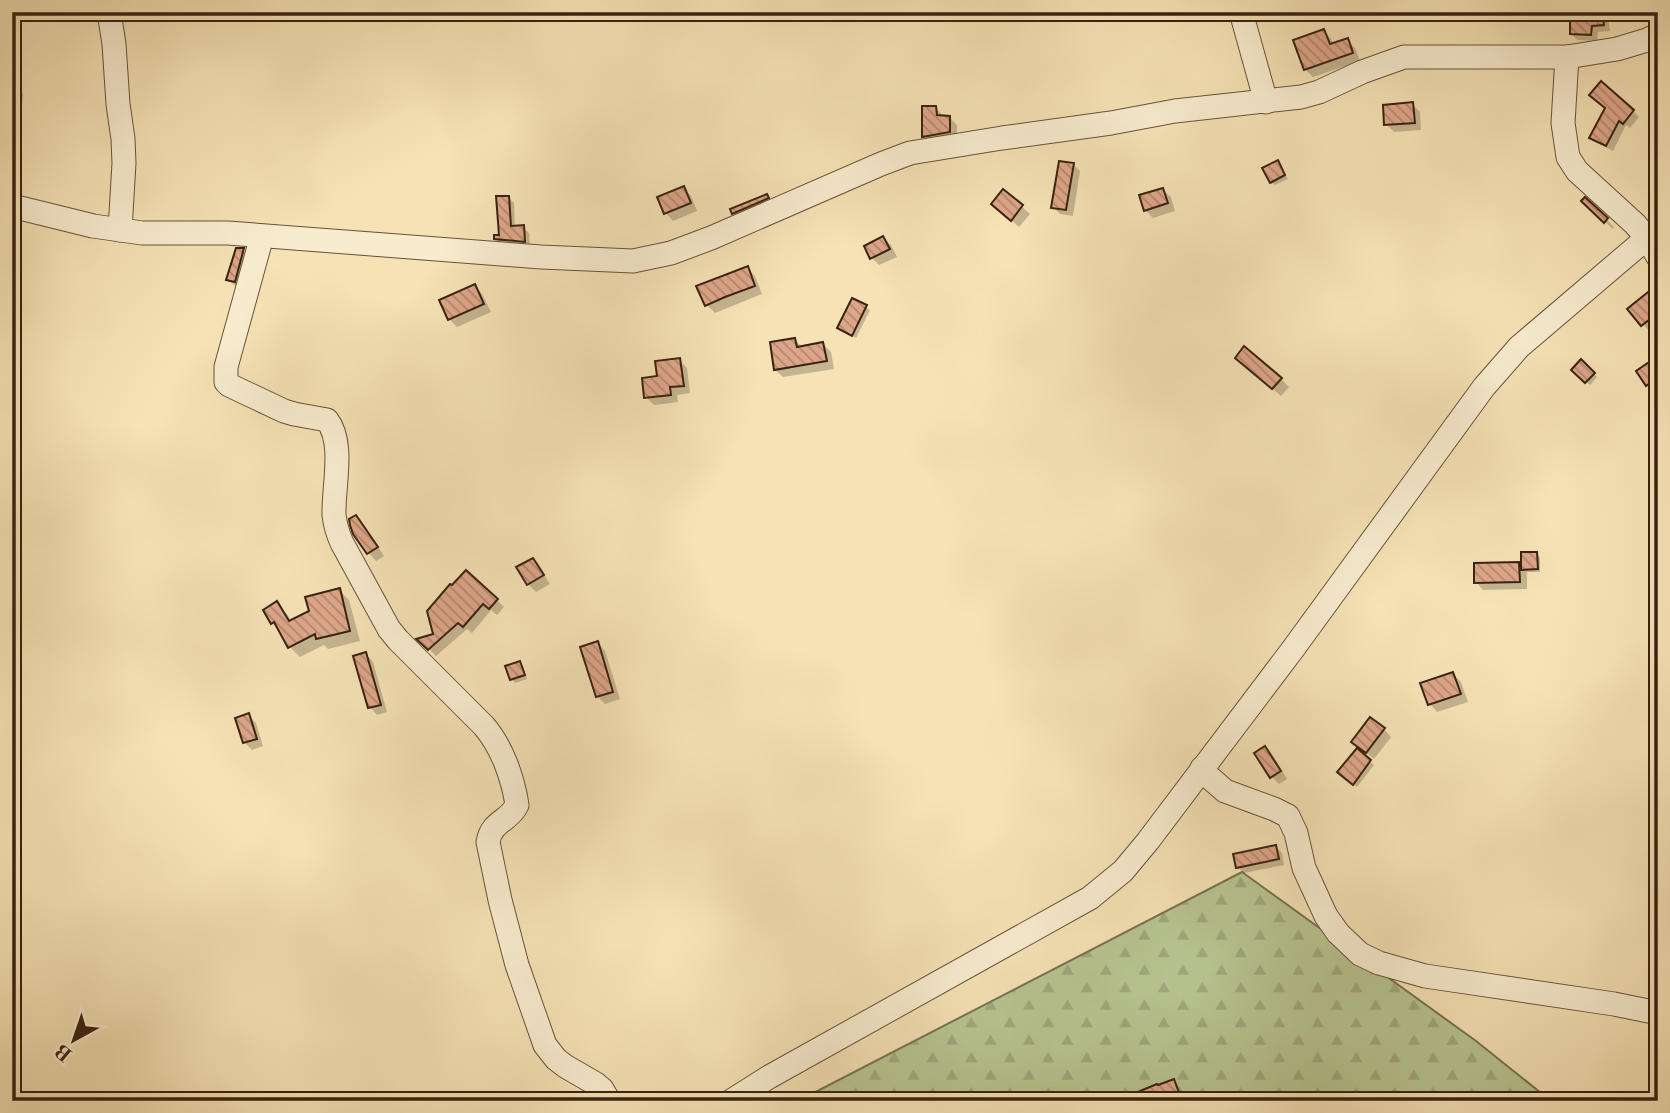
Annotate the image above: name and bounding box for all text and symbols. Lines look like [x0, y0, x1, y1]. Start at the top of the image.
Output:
north arrow [38, 1004, 108, 1074]
text: B [51, 1038, 77, 1066]

